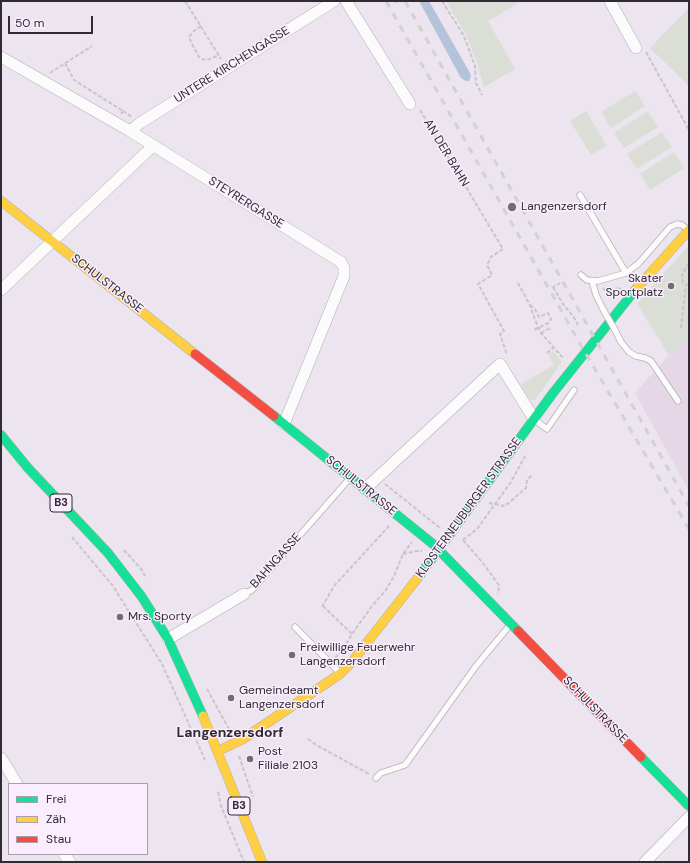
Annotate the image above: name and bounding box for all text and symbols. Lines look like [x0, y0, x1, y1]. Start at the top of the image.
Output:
scale bar [10, 8, 95, 34]
text: 50 m [15, 15, 44, 31]
street label: UNTERE KIRCHENGASSE [172, 24, 292, 106]
street label: AN DER BAHN [420, 117, 472, 189]
street label: STEYRERGASSE [206, 174, 286, 232]
place label: Langenzersdorf [521, 200, 607, 214]
marker: Langenzersdorf [506, 201, 518, 213]
street label: SCHULSTRASSE [68, 252, 146, 316]
place label: Skater Sportplatz [606, 272, 663, 300]
marker: Skater Sportplatz [666, 281, 676, 291]
street label: KLOSTERNEUBURGER STRASSE [413, 435, 525, 581]
street label: SCHULSTRASSE [323, 453, 399, 519]
road number: B3 [50, 494, 72, 512]
street label: BAHNGASSE [247, 530, 305, 592]
place label: Mrs. Sporty [128, 610, 192, 624]
marker: Mrs. Sporty [115, 612, 125, 622]
place label: Freiwillige Feuerwehr Langenzersdorf [300, 641, 415, 669]
marker: Freiwillige Feuerwehr Langenzersdorf [287, 650, 297, 660]
street label: SCHULSTRASSE [560, 674, 630, 746]
place label: Gemeindeamt Langenzersdorf [239, 684, 325, 712]
marker: Gemeindeamt Langenzersdorf [226, 693, 236, 703]
district label: Langenzersdorf [177, 725, 283, 741]
place label: Post Filiale 2103 [258, 745, 318, 773]
marker: Post Filiale 2103 [245, 754, 255, 764]
legend [8, 783, 148, 855]
text: Frei [46, 791, 66, 807]
road number: B3 [228, 797, 250, 815]
text: Zäh [46, 811, 66, 827]
text: Stau [46, 831, 71, 847]

